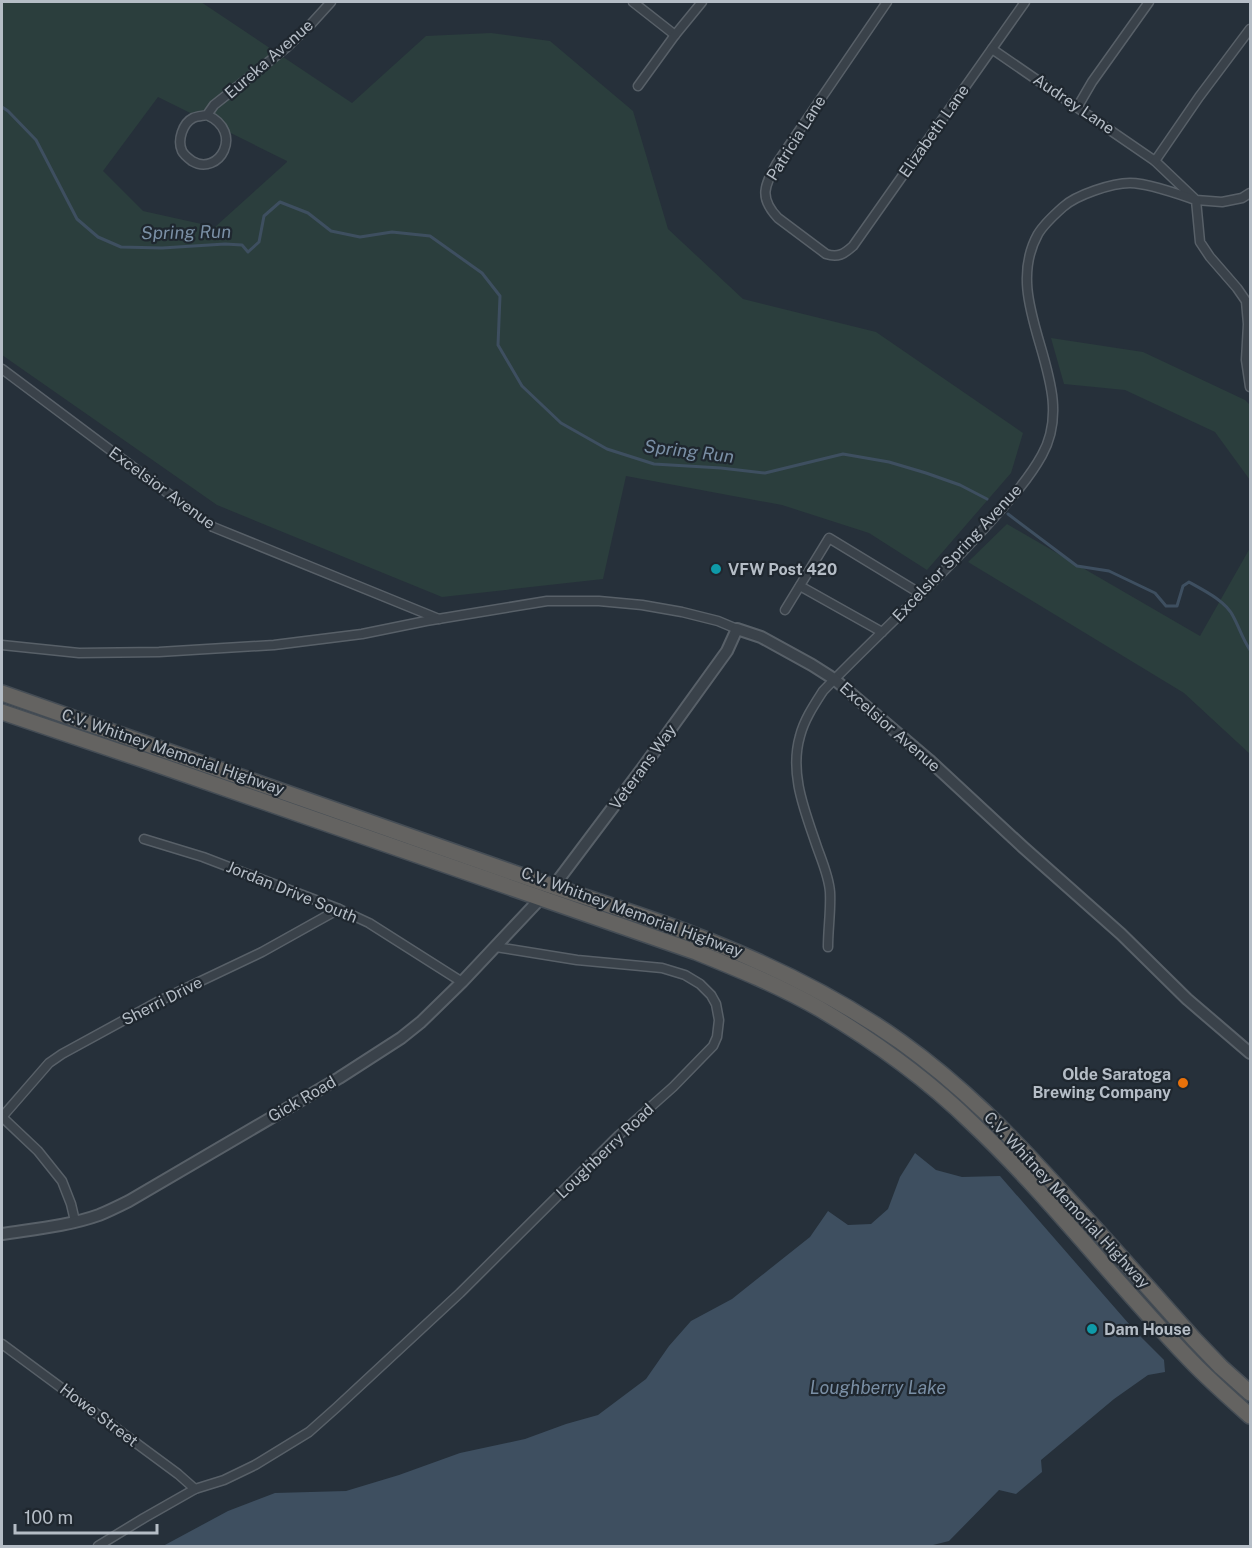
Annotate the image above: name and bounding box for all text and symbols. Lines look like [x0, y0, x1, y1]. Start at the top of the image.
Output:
street label: Eureka Avenue [221, 15, 317, 103]
street label: Audrey Lane [1030, 70, 1118, 138]
street label: Elizabeth Lane [895, 81, 973, 181]
street label: Patricia Lane [762, 92, 830, 184]
water label: Spring Run [141, 221, 231, 243]
water label: Spring Run [643, 435, 735, 467]
street label: Excelsior Avenue [105, 443, 219, 533]
street label: Excelsior Spring Avenue [888, 480, 1026, 626]
place label: VFW Post 420 [728, 560, 837, 579]
marker: VFW Post 420 [709, 562, 723, 576]
street label: Excelsior Avenue [836, 678, 944, 776]
street label: C.V. Whitney Memorial Highway [59, 705, 287, 799]
street label: Veterans Way [606, 720, 681, 813]
street label: Jordan Drive South [224, 857, 360, 927]
street label: C.V. Whitney Memorial Highway [519, 863, 746, 961]
street label: Sherri Drive [119, 973, 205, 1029]
place label: Olde Saratoga Brewing Company [1032, 1065, 1171, 1102]
street label: Gick Road [265, 1072, 339, 1126]
marker: Olde Saratoga Brewing Company [1176, 1076, 1190, 1090]
street label: Loughberry Road [552, 1100, 658, 1202]
street label: C.V. Whitney Memorial Highway [980, 1108, 1154, 1293]
place label: Dam House [1104, 1320, 1191, 1339]
marker: Dam House [1085, 1322, 1099, 1336]
water label: Loughberry Lake [810, 1377, 946, 1398]
street label: Howe Street [56, 1379, 142, 1451]
scale bar [15, 1497, 158, 1535]
text: 100 m [24, 1507, 73, 1528]

